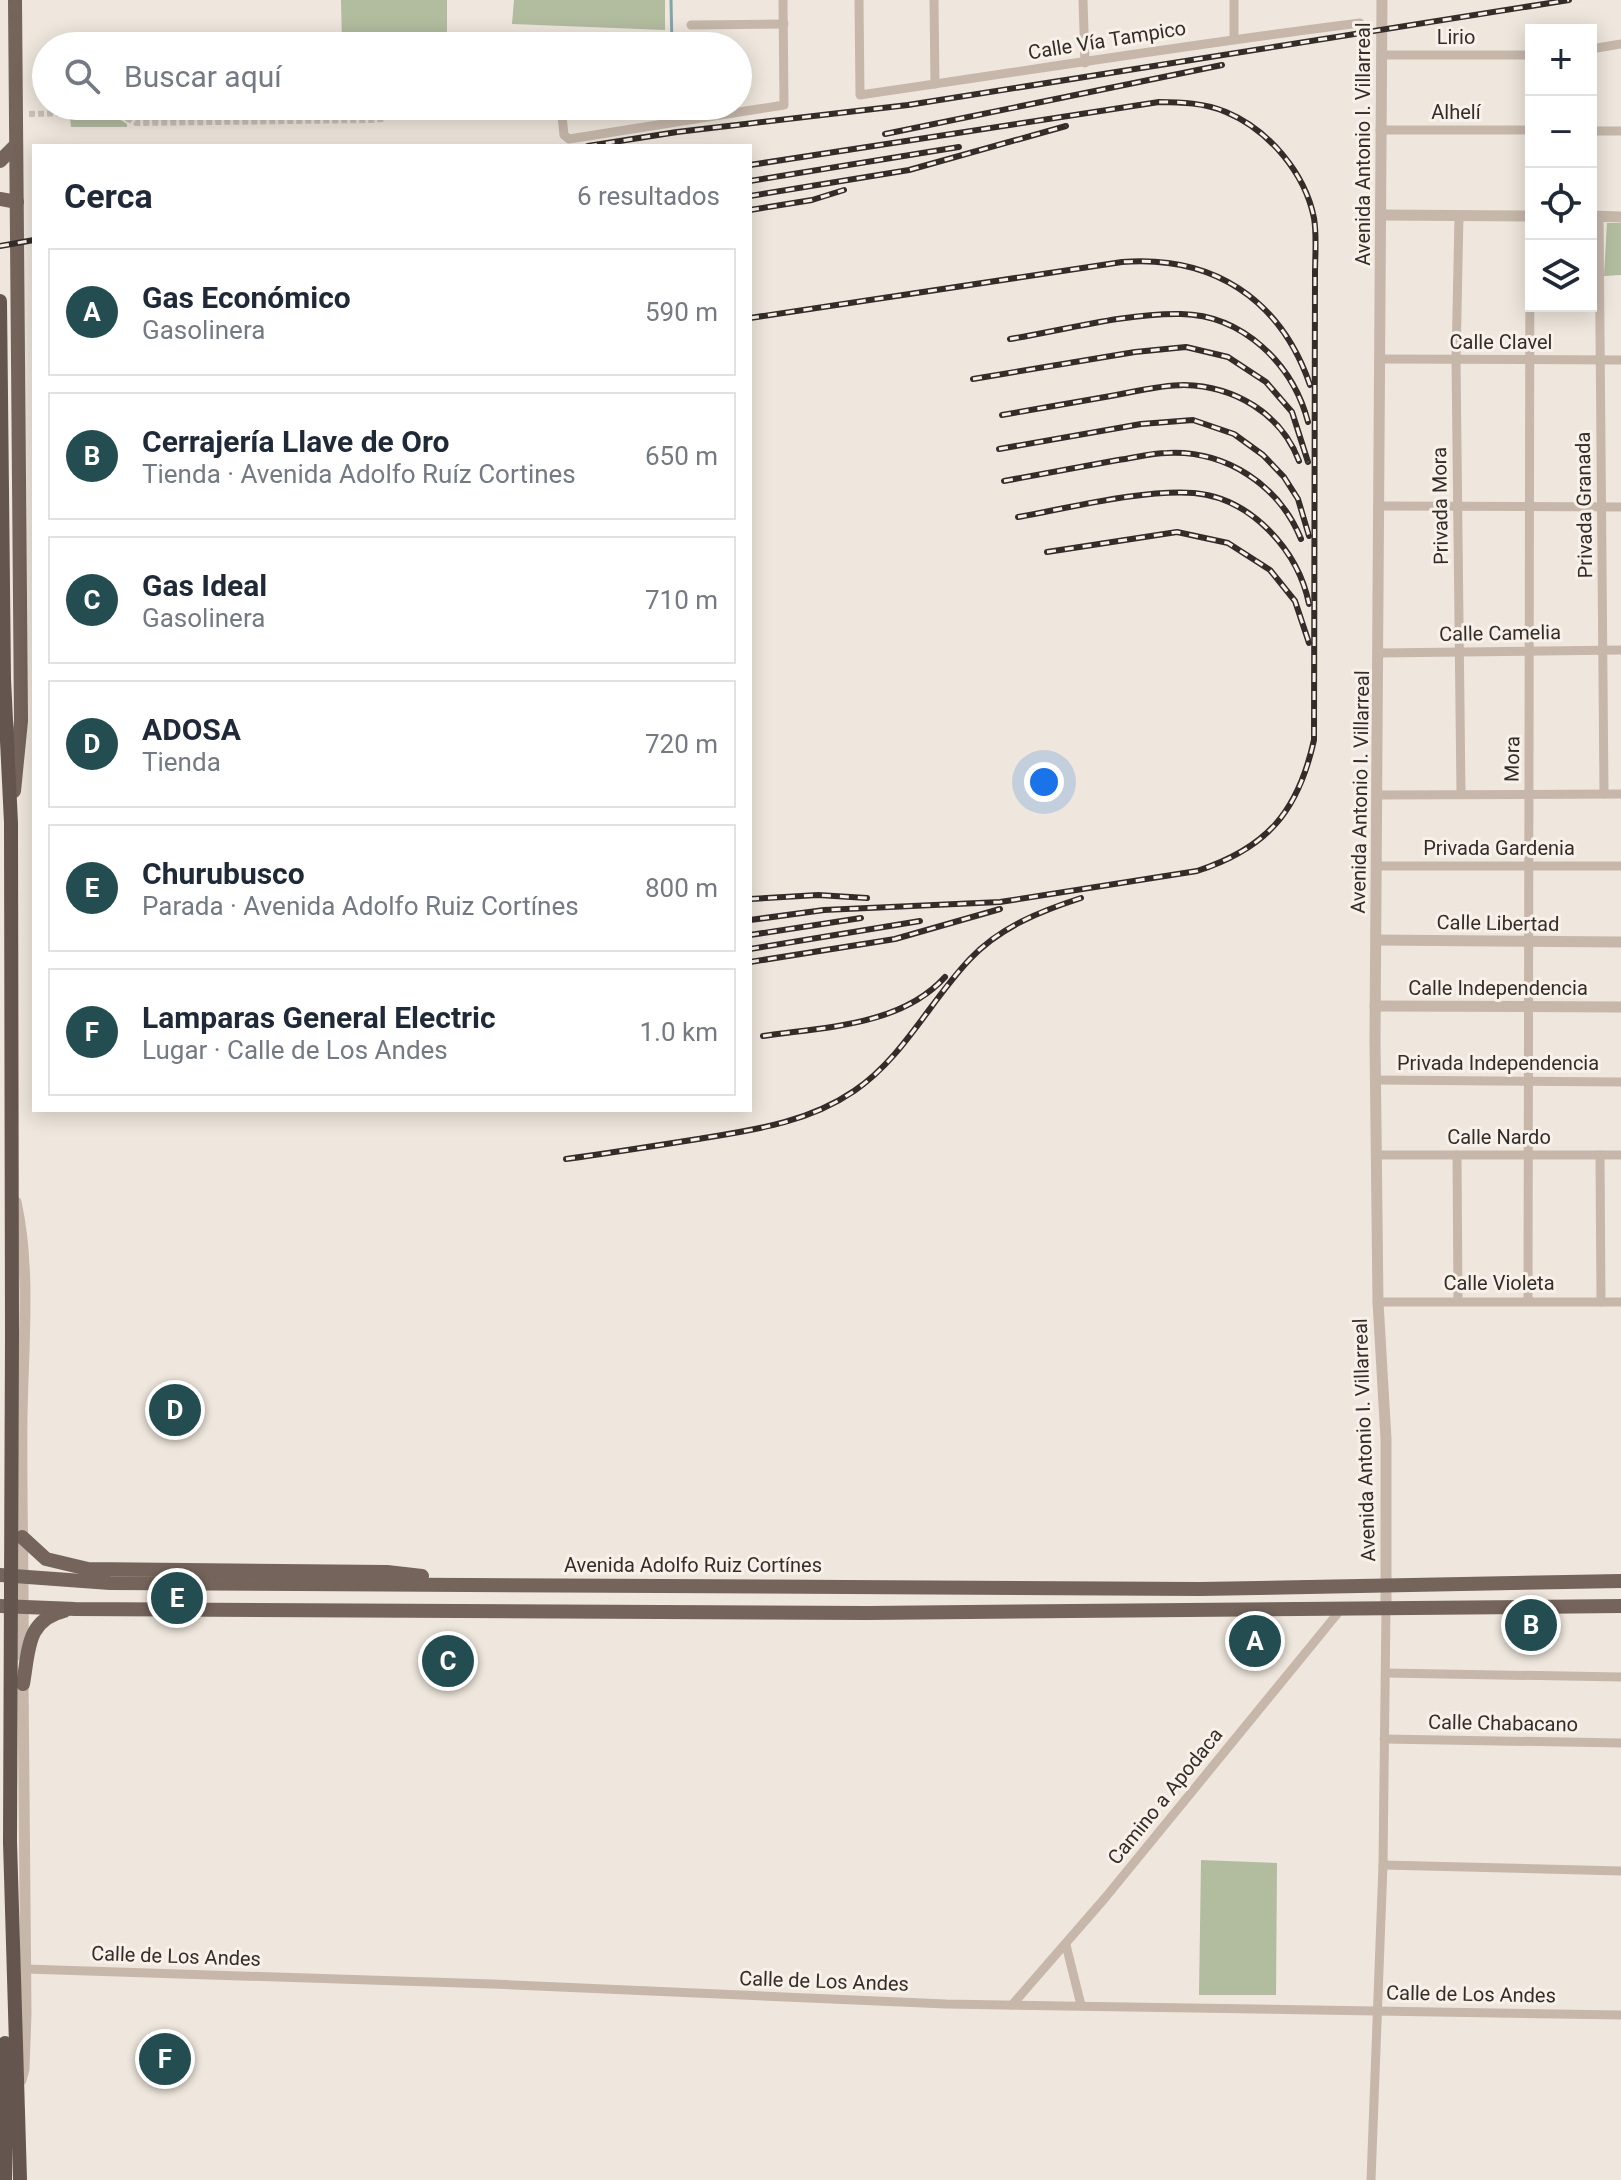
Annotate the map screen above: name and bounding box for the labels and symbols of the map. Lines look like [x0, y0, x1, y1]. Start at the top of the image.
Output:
street label: Calle Vía Tampico [1026, 16, 1188, 64]
street label: Avenida Antonio I. Villarreal [1351, 22, 1375, 266]
street label: Lirio [1437, 25, 1475, 49]
street label: Alhelí [1431, 100, 1482, 124]
street label: Calle Clavel [1450, 330, 1552, 354]
street label: Privada Granada [1571, 431, 1597, 579]
street label: Privada Mora [1427, 447, 1453, 565]
street label: Calle Camelia [1439, 620, 1561, 646]
street label: Avenida Antonio I. Villarreal [1346, 670, 1374, 914]
street label: Mora [1500, 736, 1524, 782]
your location [1024, 762, 1064, 802]
street label: Privada Gardenia [1423, 836, 1575, 860]
street label: Calle Libertad [1436, 910, 1560, 936]
street label: Calle Independencia [1408, 976, 1588, 1000]
street label: Privada Independencia [1397, 1051, 1599, 1075]
street label: Calle Nardo [1447, 1125, 1551, 1149]
street label: Calle Violeta [1443, 1271, 1555, 1295]
street label: Avenida Antonio I. Villarreal [1348, 1318, 1380, 1562]
pin: D [149, 1380, 201, 1440]
street label: Avenida Adolfo Ruiz Cortínes [564, 1553, 822, 1577]
pin: E [151, 1568, 203, 1628]
pin: B [1505, 1595, 1557, 1655]
pin: A [1229, 1611, 1281, 1671]
pin: C [422, 1631, 474, 1691]
street label: Calle Chabacano [1428, 1710, 1578, 1736]
street label: Camino a Apodaca [1103, 1723, 1227, 1869]
street label: Calle de Los Andes [91, 1941, 261, 1971]
street label: Calle de Los Andes [739, 1966, 909, 1996]
street label: Calle de Los Andes [1386, 1981, 1556, 2007]
pin: F [139, 2029, 191, 2089]

